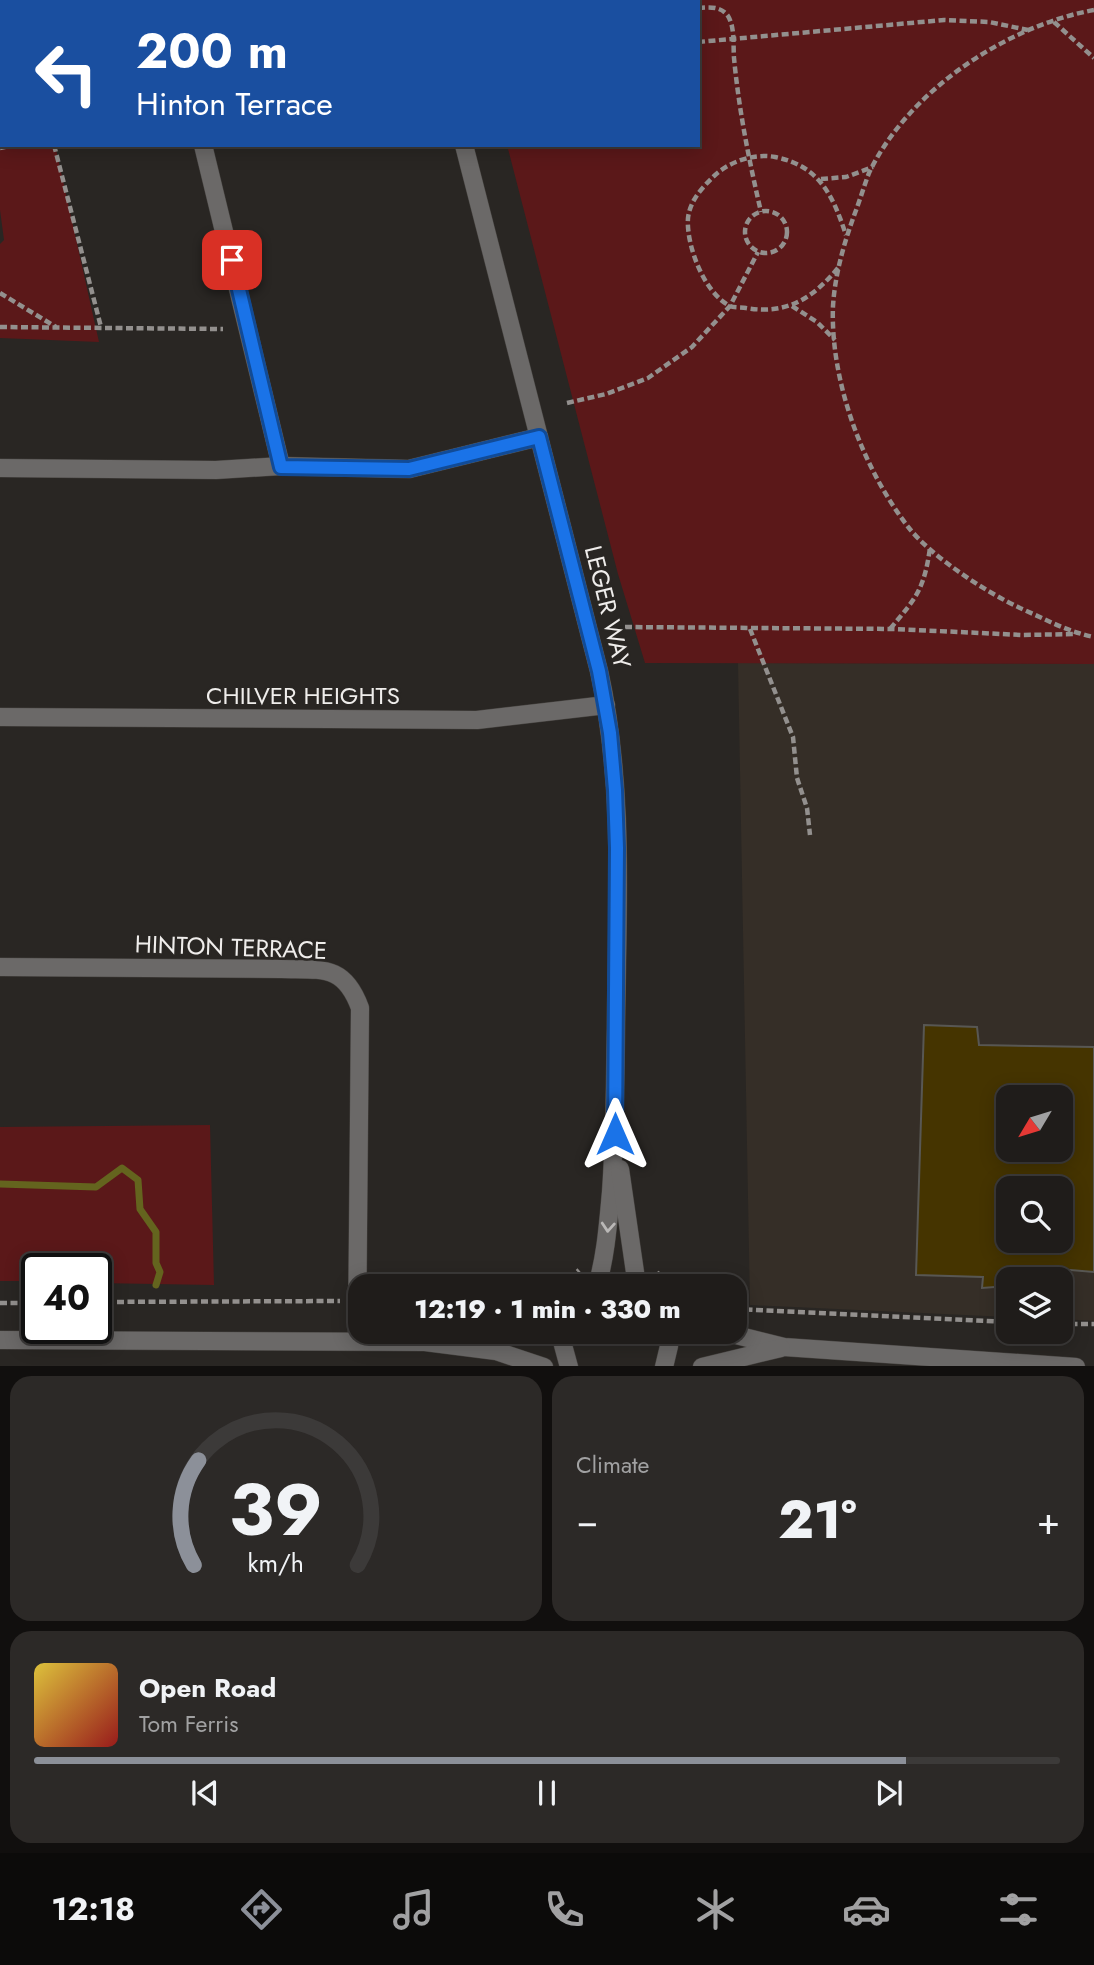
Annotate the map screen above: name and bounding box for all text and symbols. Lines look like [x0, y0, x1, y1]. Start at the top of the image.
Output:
text: 200 m [136, 16, 288, 86]
icon: left [21, 28, 112, 119]
text: Hinton Terrace [136, 81, 333, 127]
pin [202, 230, 262, 290]
icon: arrive [213, 241, 251, 279]
street label: LEGER WAY [576, 542, 640, 673]
street label: CHILVER HEIGHTS [206, 678, 400, 713]
street label: HINTON TERRACE [134, 926, 328, 968]
north arrow [996, 1085, 1073, 1162]
map controls [996, 1085, 1073, 1344]
position arrow [578, 1097, 652, 1171]
button: search [996, 1176, 1073, 1253]
one-way arrow [601, 1222, 616, 1233]
speed limit sign: 40 [21, 1253, 112, 1344]
button: layers [996, 1267, 1073, 1344]
text: 12:19 · 1 min · 330 m [414, 1290, 681, 1328]
text: Climate [576, 1448, 649, 1482]
text: 39 [229, 1457, 323, 1562]
text: 21° [778, 1482, 857, 1558]
text: − [576, 1493, 598, 1548]
text: + [1037, 1493, 1060, 1548]
text: km/h [248, 1544, 304, 1580]
text: Open Road [139, 1669, 276, 1707]
text: Tom Ferris [139, 1707, 238, 1741]
icon: previous [186, 1774, 224, 1812]
icon: pause [528, 1774, 566, 1812]
icon: next [870, 1774, 908, 1812]
icon: directions [237, 1885, 286, 1934]
icon: music [389, 1885, 438, 1934]
icon: phone [540, 1885, 589, 1934]
icon: climate [691, 1885, 740, 1934]
icon: car [842, 1885, 891, 1934]
icon: filters [994, 1885, 1043, 1934]
text: 12:18 [51, 1886, 135, 1932]

